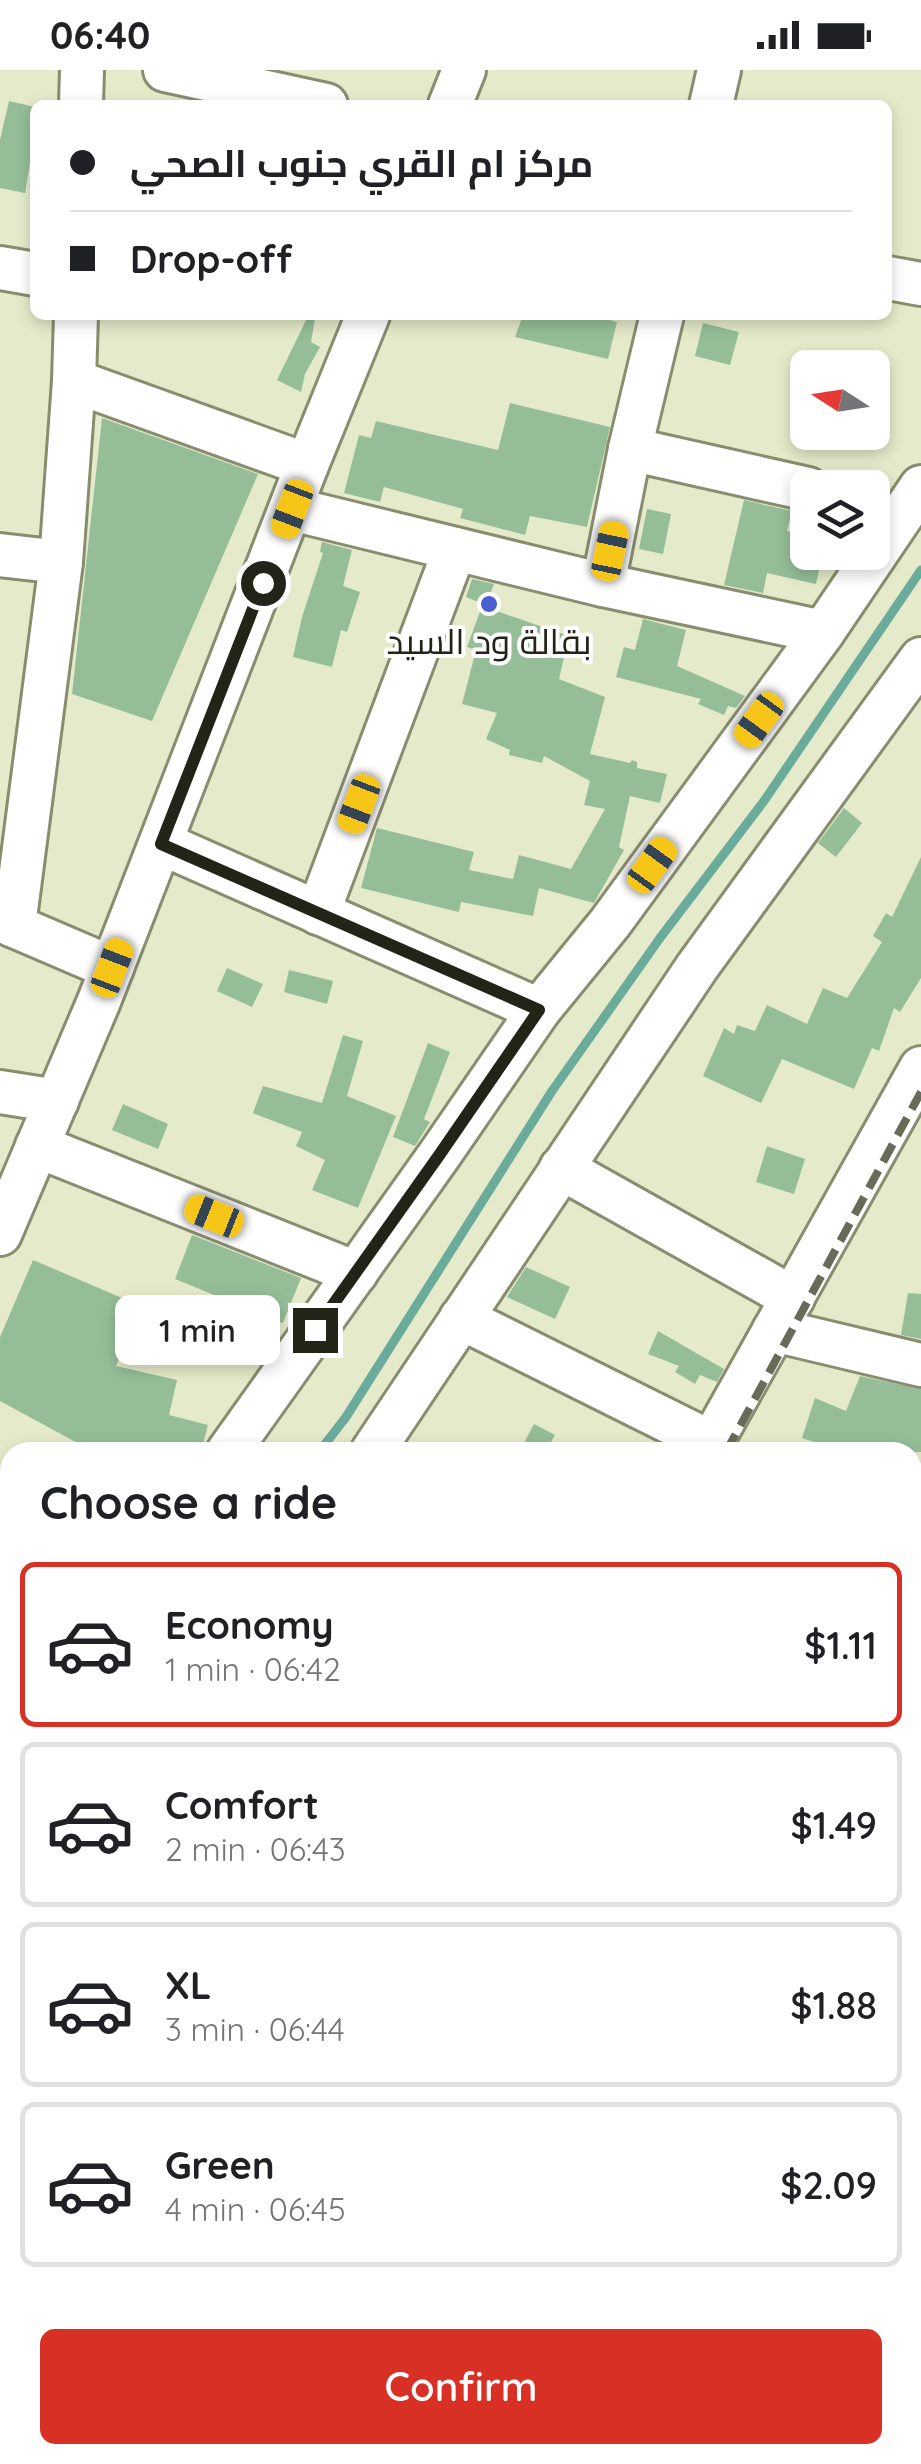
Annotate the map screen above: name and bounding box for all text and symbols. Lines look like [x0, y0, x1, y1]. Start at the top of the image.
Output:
text: 06:40 [50, 11, 150, 59]
text: مركز ام القري جنوب الصحي [130, 139, 594, 187]
text: Drop-off [130, 235, 292, 283]
north arrow [790, 350, 890, 450]
map controls [790, 350, 890, 570]
button: layers [790, 470, 890, 570]
car [267, 476, 317, 542]
car [589, 519, 631, 583]
route start [241, 561, 286, 606]
marker: بقالة ود السيد [478, 593, 500, 615]
place label: بقالة ود السيد [386, 619, 592, 663]
car [729, 687, 789, 753]
car [334, 771, 384, 837]
car [622, 832, 682, 898]
car [87, 935, 137, 1001]
car [181, 1191, 247, 1241]
callout: 1 min [115, 1295, 280, 1365]
route end [293, 1308, 338, 1353]
text: 1 min [159, 1310, 236, 1350]
text: Choose a ride [40, 1474, 337, 1530]
icon: car [45, 1600, 135, 1690]
text: Economy [165, 1601, 334, 1649]
text: $1.11 [804, 1621, 877, 1669]
text: 1 min · 06:42 [165, 1649, 341, 1689]
icon: car [45, 1780, 135, 1870]
text: Comfort [165, 1781, 319, 1829]
text: $1.49 [790, 1801, 877, 1849]
text: 2 min · 06:43 [165, 1829, 346, 1869]
icon: car [45, 1960, 135, 2050]
text: XL [165, 1961, 211, 2009]
text: $1.88 [790, 1981, 877, 2029]
text: 3 min · 06:44 [165, 2009, 345, 2049]
icon: car [45, 2140, 135, 2230]
text: Green [165, 2141, 275, 2189]
text: $2.09 [780, 2161, 877, 2209]
text: 4 min · 06:45 [165, 2189, 346, 2229]
button: Confirm [40, 2329, 882, 2444]

